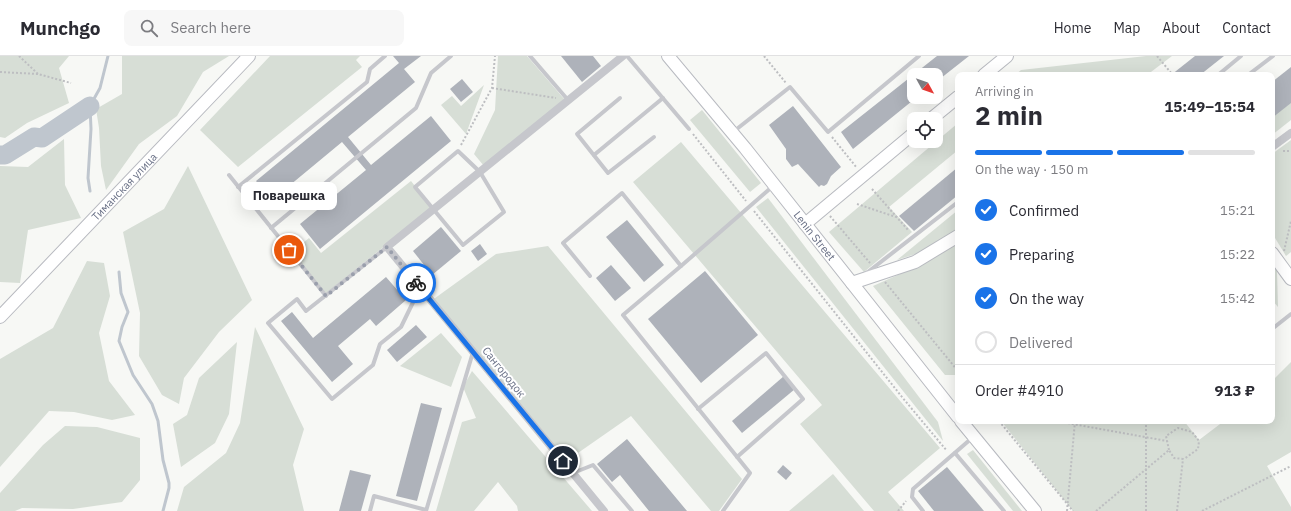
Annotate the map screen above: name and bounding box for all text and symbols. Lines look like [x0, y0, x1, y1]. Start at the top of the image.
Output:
search box [124, 10, 404, 46]
text: Munchgo [20, 16, 100, 40]
icon: search [138, 17, 160, 39]
text: Search here [170, 18, 251, 37]
text: Home [1054, 19, 1091, 37]
text: Map [1113, 19, 1140, 37]
text: About [1162, 19, 1200, 37]
text: Contact [1222, 19, 1271, 37]
north arrow [907, 68, 943, 104]
map controls [907, 68, 943, 148]
text: Arriving in [975, 83, 1034, 100]
text: 15:49–15:54 [1164, 97, 1255, 116]
text: 2 min [975, 98, 1043, 132]
button: locate [907, 112, 943, 148]
street label: Тиманская улица [89, 150, 160, 224]
text: On the way · 150 m [975, 161, 1088, 178]
callout: Поварешка [241, 182, 337, 210]
text: Поварешка [253, 187, 325, 204]
icon: check [975, 199, 997, 221]
text: Confirmed [1009, 201, 1079, 220]
text: 15:21 [1220, 202, 1255, 219]
street label: Lenin Street [791, 208, 839, 264]
pin [272, 233, 306, 267]
icon: bag [278, 239, 300, 261]
icon: check [975, 243, 997, 265]
text: Preparing [1009, 245, 1074, 264]
text: 15:22 [1220, 246, 1255, 263]
courier [396, 263, 436, 303]
icon: bike [405, 272, 427, 294]
icon: check [975, 287, 997, 309]
text: On the way [1009, 289, 1084, 308]
text: 15:42 [1220, 290, 1255, 307]
text: Delivered [1009, 333, 1073, 352]
street label: Сангородок [479, 344, 529, 400]
text: Order #4910 [975, 381, 1064, 400]
text: 913 ₽ [1215, 381, 1255, 400]
pin [546, 444, 580, 478]
icon: home [552, 450, 574, 472]

